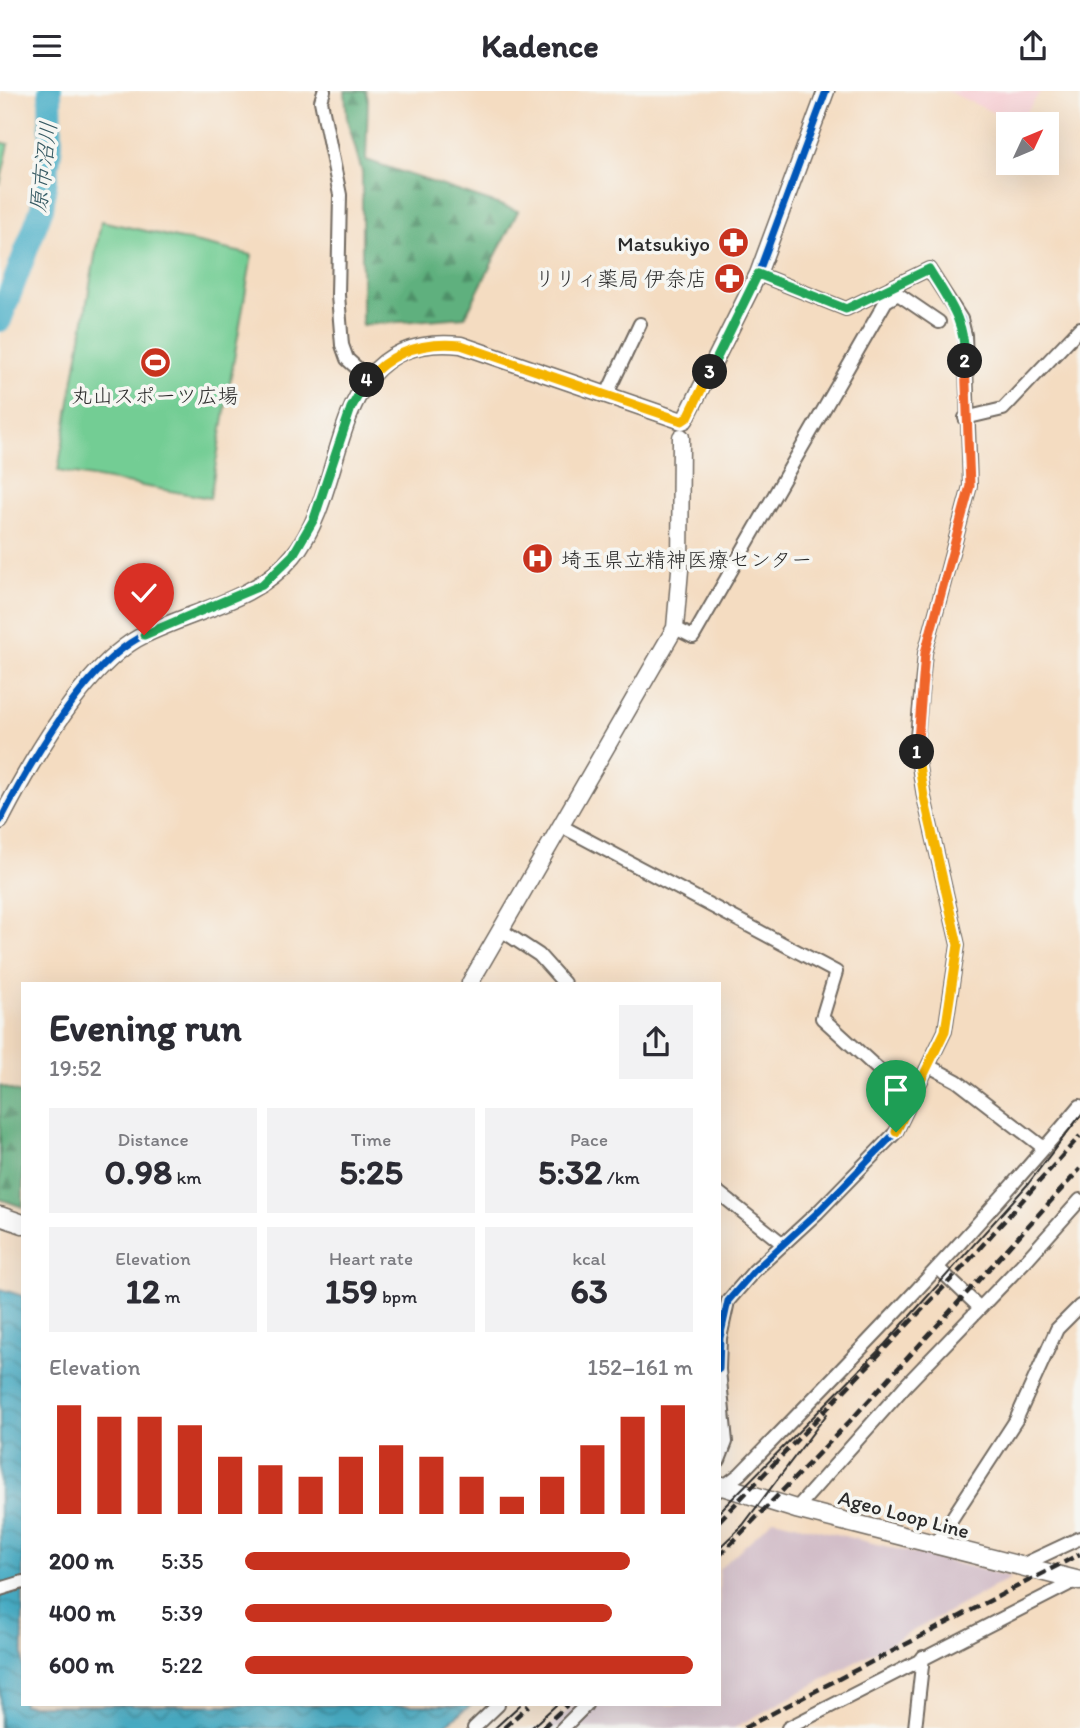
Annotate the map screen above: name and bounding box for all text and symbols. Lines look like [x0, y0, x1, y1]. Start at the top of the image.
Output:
icon: menu [28, 27, 66, 65]
text: Kadence [481, 27, 599, 65]
icon: share [1014, 27, 1052, 65]
north arrow [996, 112, 1059, 175]
map controls [996, 112, 1059, 175]
water label: 原市沼川 [23, 120, 63, 214]
pharmacy icon: Matsukiyo [716, 226, 750, 260]
place label: Matsukiyo [617, 231, 710, 256]
pharmacy icon: リリィ薬局 伊奈店 [713, 261, 747, 295]
place label: リリィ薬局 伊奈店 [534, 266, 707, 291]
pin: 2 [948, 343, 982, 379]
sports icon: 丸山スポーツ広場 [138, 346, 172, 380]
text: 2 [960, 349, 970, 372]
pin: 3 [692, 355, 728, 389]
text: 3 [704, 360, 715, 383]
pin: 4 [350, 363, 384, 397]
text: 4 [361, 368, 372, 391]
place label: 丸山スポーツ広場 [71, 383, 239, 408]
hospital icon: 埼玉県立精神医療センター [521, 542, 555, 576]
place label: 埼玉県立精神医療センター [561, 547, 812, 572]
pin [114, 563, 174, 635]
icon: check [125, 574, 163, 612]
pin: 1 [900, 735, 934, 769]
text: 1 [912, 740, 921, 763]
text: Evening run [49, 1005, 242, 1051]
button: share [619, 1005, 693, 1079]
text: 19:52 [49, 1054, 102, 1082]
pin [866, 1060, 926, 1132]
icon: arrive [877, 1071, 915, 1109]
text: Distance [117, 1128, 189, 1151]
text: Time [351, 1128, 391, 1151]
text: Pace [570, 1128, 608, 1151]
text: 0.98 [104, 1151, 172, 1193]
text: 5:25 [339, 1151, 403, 1193]
text: 5:32 [538, 1151, 603, 1193]
text: km [172, 1166, 202, 1189]
text: /km [603, 1166, 640, 1189]
text: Elevation [115, 1247, 191, 1270]
text: Heart rate [329, 1247, 413, 1270]
text: kcal [572, 1247, 606, 1270]
text: 12 [126, 1270, 160, 1312]
text: 159 [325, 1270, 378, 1312]
text: 63 [570, 1270, 608, 1312]
text: m [160, 1285, 180, 1308]
text: bpm [378, 1285, 417, 1308]
text: Elevation [49, 1353, 140, 1381]
text: 152–161 m [587, 1353, 693, 1381]
street label: Ageo Loop Line [836, 1484, 972, 1544]
text: 200 m [49, 1547, 114, 1575]
text: 5:35 [161, 1547, 203, 1575]
text: 400 m [49, 1599, 116, 1627]
text: 5:39 [161, 1599, 203, 1627]
text: 600 m [49, 1651, 114, 1679]
text: 5:22 [161, 1651, 203, 1679]

